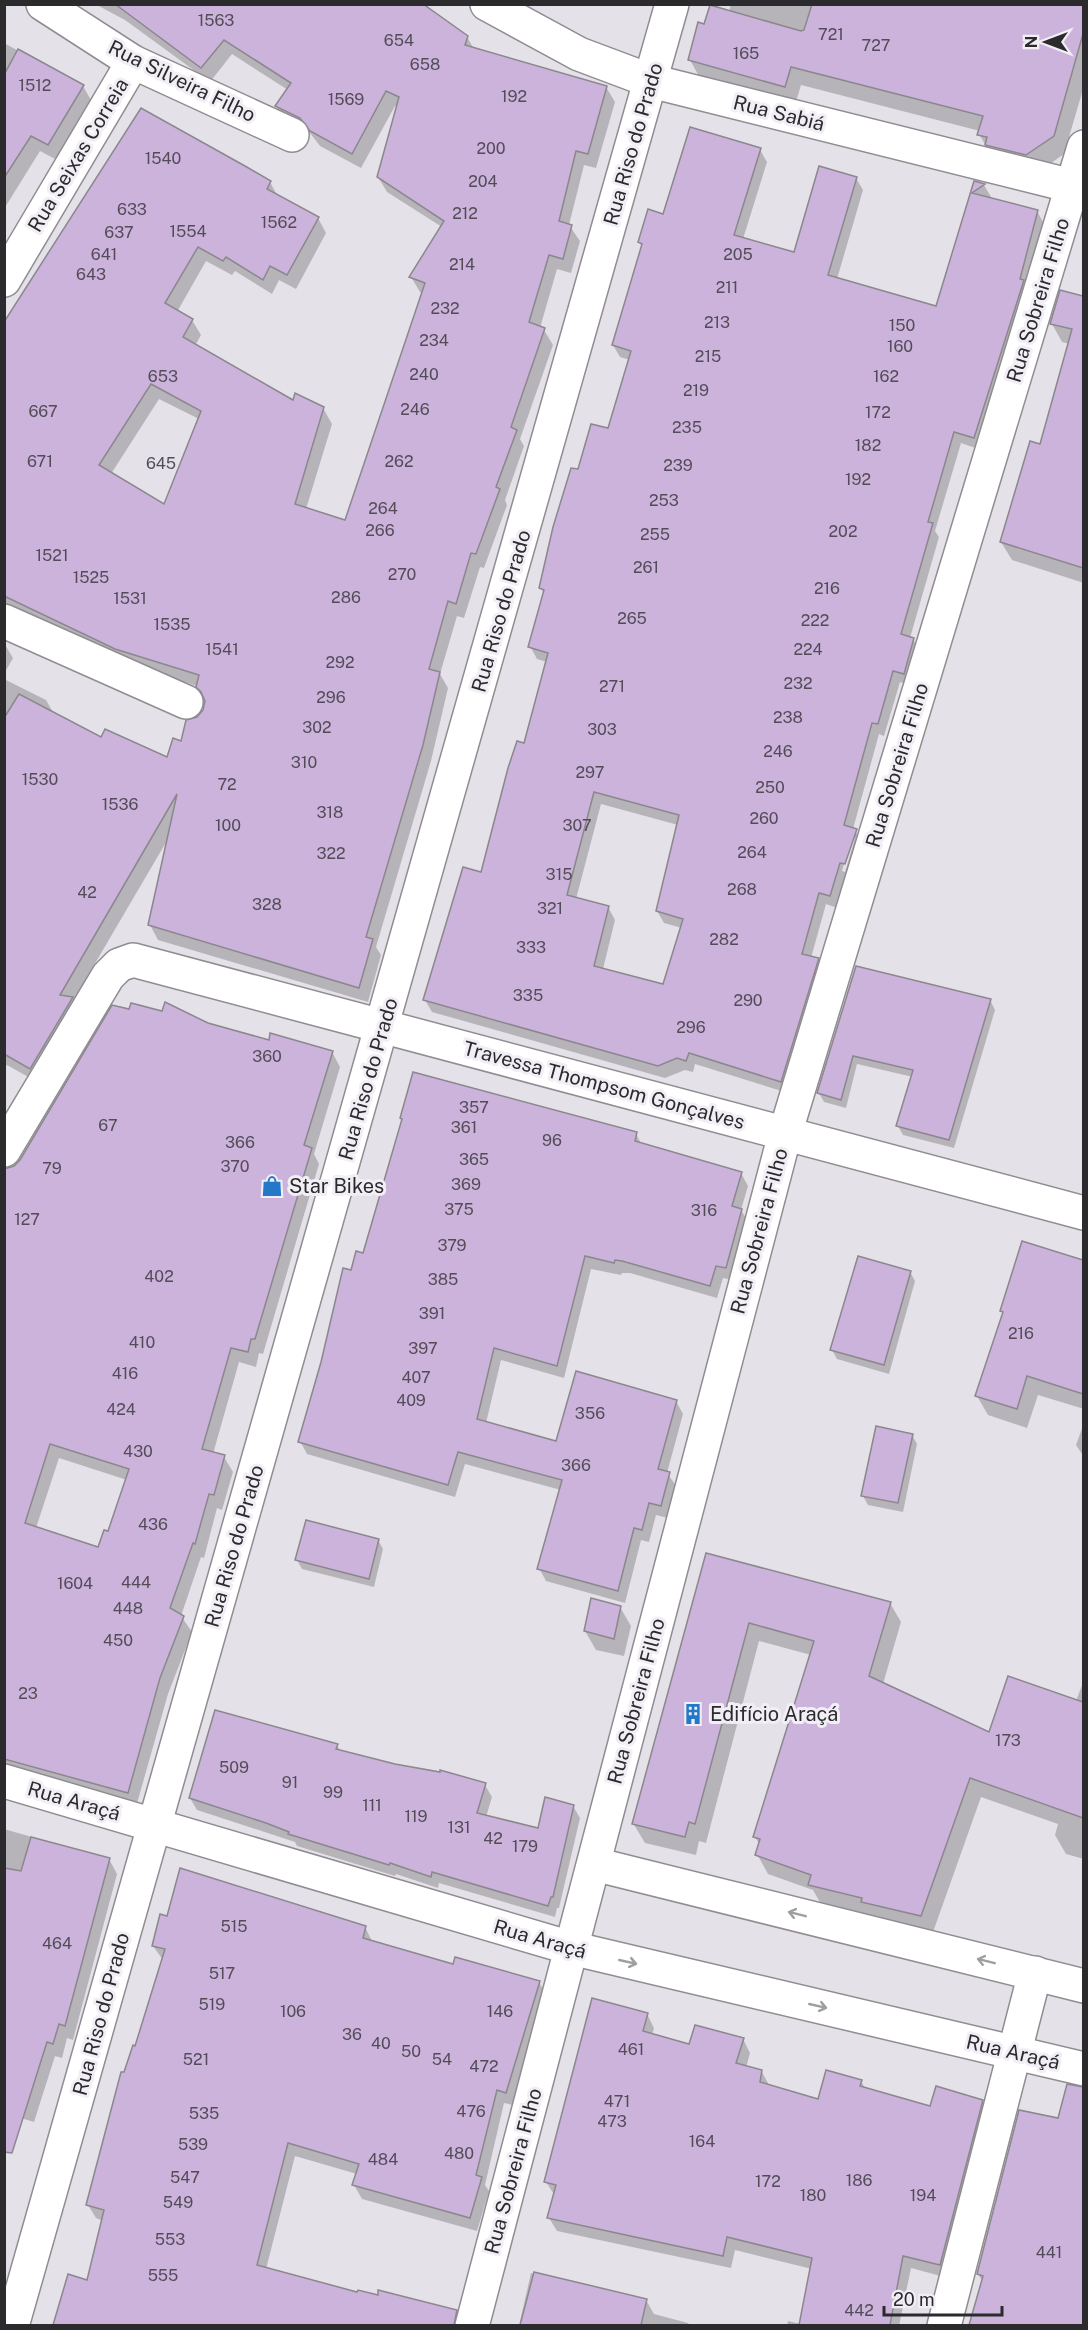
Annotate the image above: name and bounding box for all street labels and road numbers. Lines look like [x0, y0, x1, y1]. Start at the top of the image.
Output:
street label: Rua Silveira Filho [105, 35, 259, 127]
street label: Rua Riso do Prado [598, 60, 668, 228]
street label: Rua Seixas Correia [23, 74, 133, 236]
street label: Rua Sabiá [731, 90, 827, 136]
street label: Rua Sobreira Filho [1002, 215, 1074, 385]
street label: Rua Riso do Prado [466, 527, 536, 695]
street label: Rua Sobreira Filho [861, 680, 933, 850]
street label: Rua Riso do Prado [333, 995, 403, 1163]
street label: Travessa Thompsom Gonçalves [461, 1036, 747, 1134]
street label: Rua Sobreira Filho [725, 1145, 793, 1317]
street label: Rua Riso do Prado [199, 1462, 269, 1630]
street label: Rua Sobreira Filho [602, 1615, 670, 1787]
street label: Rua Araçá [25, 1776, 123, 1826]
street label: Rua Araçá [491, 1914, 589, 1964]
street label: Rua Riso do Prado [68, 1930, 134, 2098]
street label: Rua Araçá [964, 2030, 1062, 2074]
street label: Rua Sobreira Filho [479, 2085, 547, 2257]

